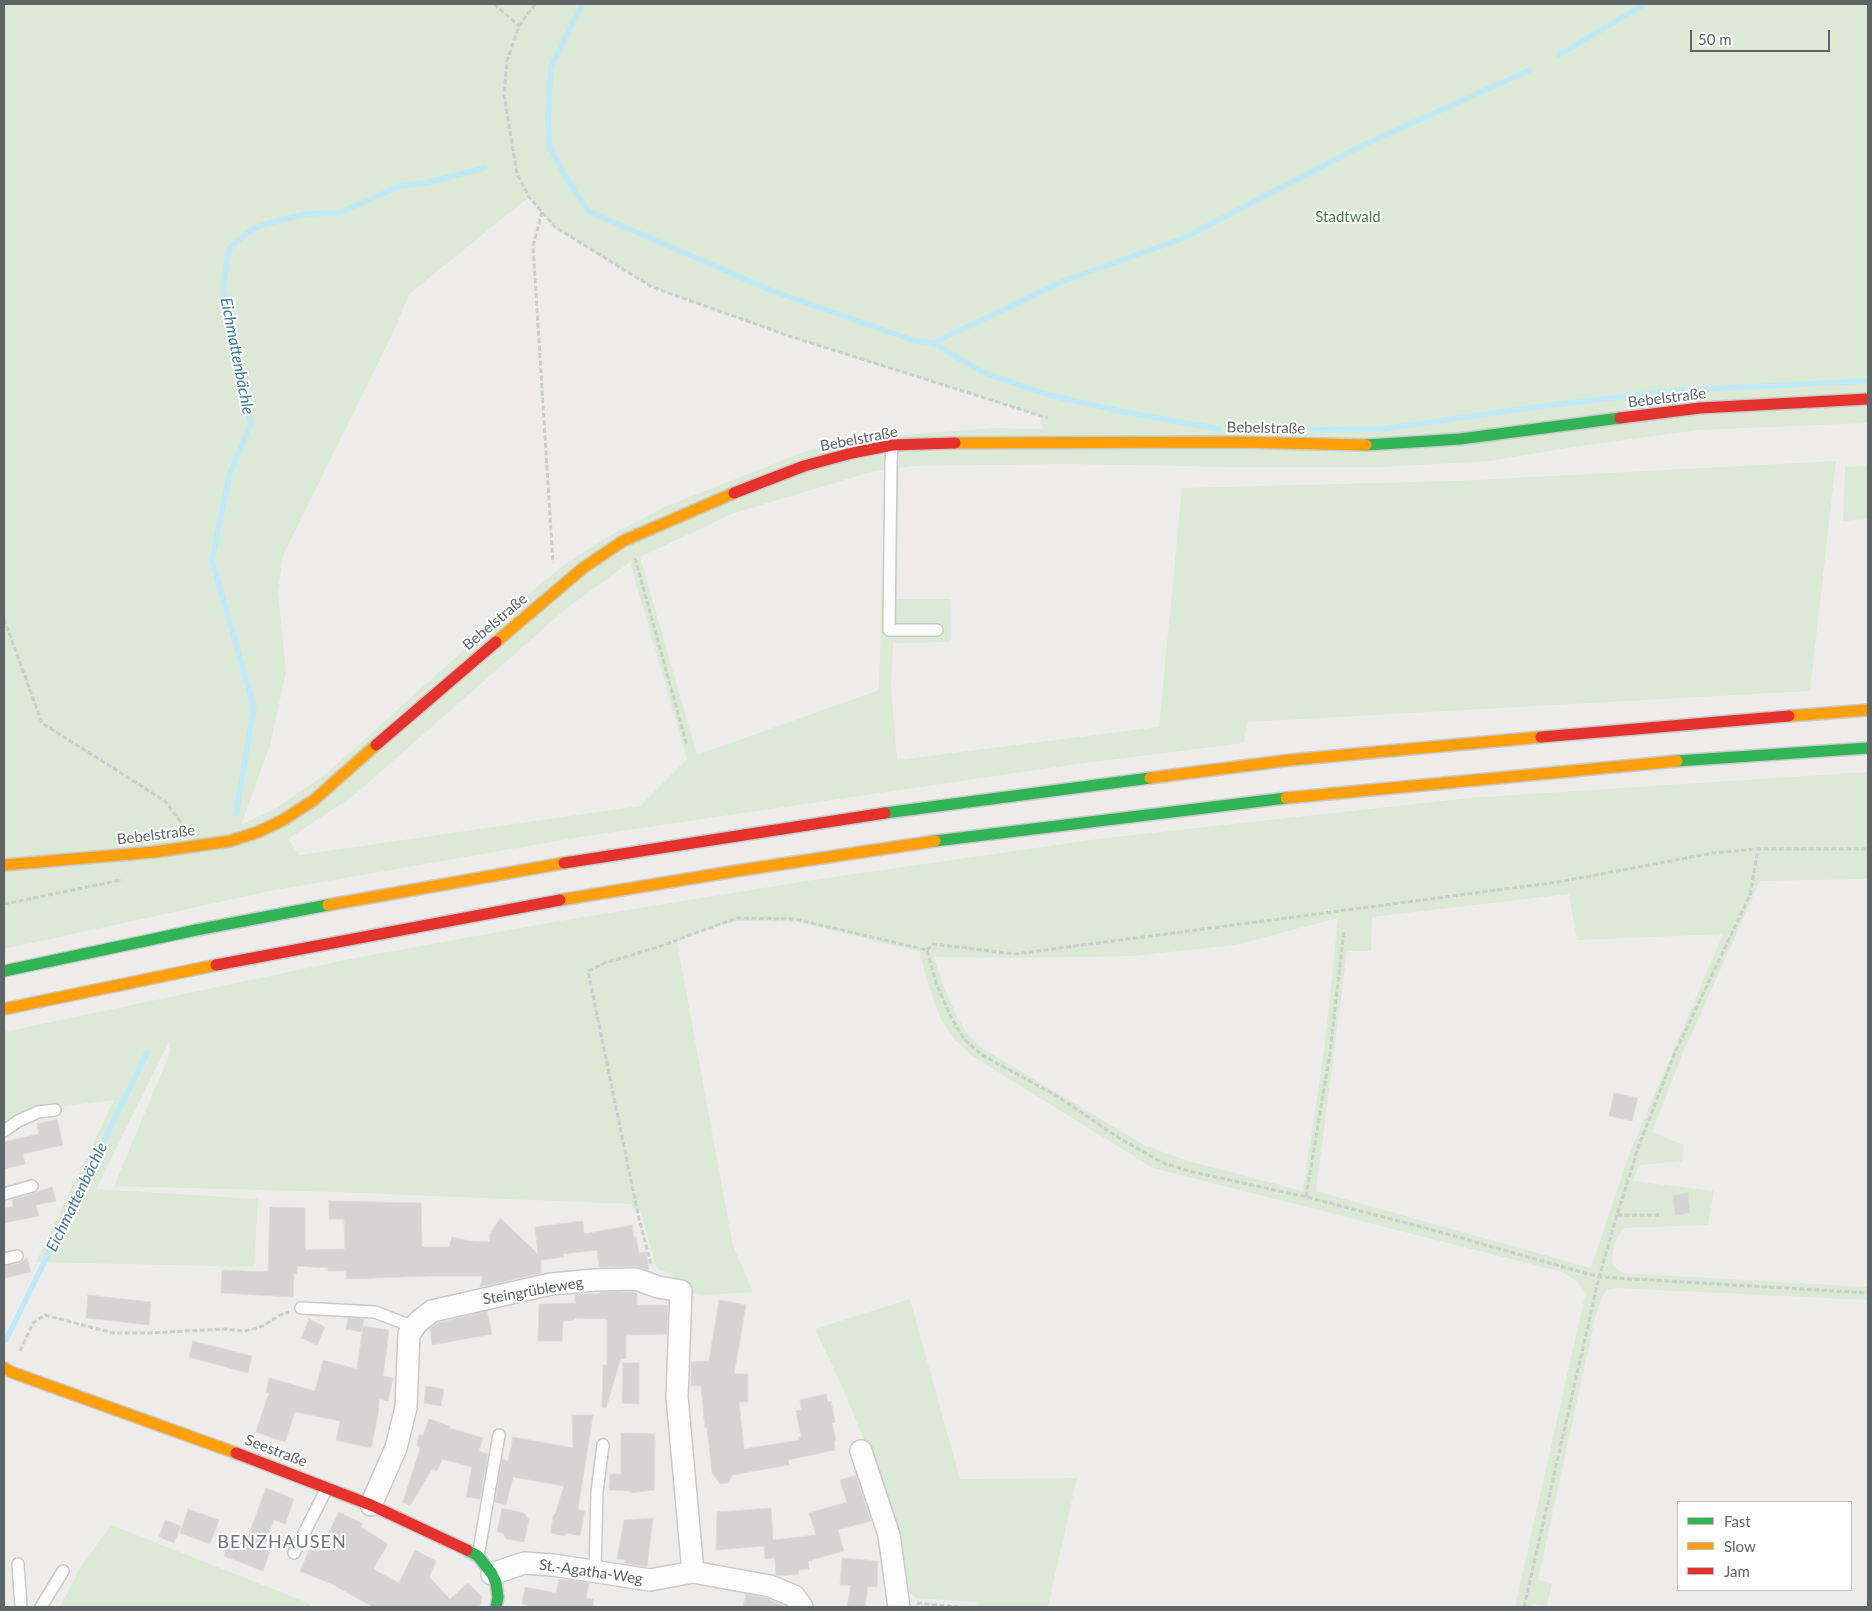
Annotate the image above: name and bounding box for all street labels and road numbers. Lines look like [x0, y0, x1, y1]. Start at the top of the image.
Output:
street label: Bebelstraße [1627, 384, 1707, 412]
street label: Bebelstraße [1227, 418, 1305, 438]
street label: Bebelstraße [819, 423, 899, 455]
street label: Bebelstraße [459, 590, 531, 654]
street label: Bebelstraße [116, 821, 196, 849]
street label: Steingrübleweg [481, 1273, 585, 1309]
street label: Seestraße [242, 1431, 310, 1471]
street label: St.-Agatha-Weg [538, 1556, 644, 1588]

